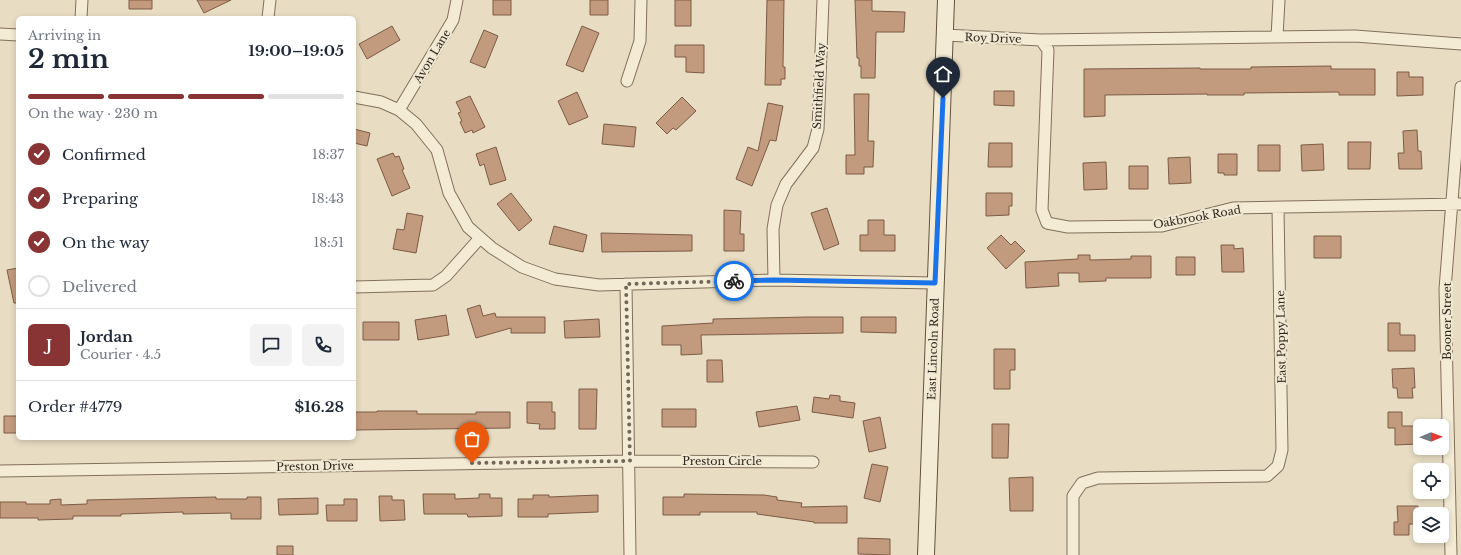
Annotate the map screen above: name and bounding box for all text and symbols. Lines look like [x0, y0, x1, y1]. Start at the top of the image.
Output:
text: Arriving in [28, 27, 101, 44]
street label: Avon Lane [410, 27, 454, 86]
street label: Roy Drive [964, 30, 1022, 46]
text: 19:00–19:05 [248, 41, 344, 60]
street label: Smithfield Way [810, 42, 828, 130]
text: 2 min [28, 43, 109, 75]
pin [926, 57, 960, 98]
icon: home [932, 63, 954, 85]
text: On the way · 230 m [28, 105, 158, 122]
icon: check [28, 143, 50, 165]
text: Confirmed [62, 145, 146, 164]
text: 18:37 [312, 146, 344, 163]
icon: check [28, 187, 50, 209]
text: Preparing [62, 189, 138, 208]
text: 18:43 [311, 190, 344, 207]
street label: Oakbrook Road [1152, 202, 1243, 232]
icon: check [28, 231, 50, 253]
text: On the way [62, 233, 150, 252]
text: 18:51 [313, 234, 344, 251]
courier [714, 261, 754, 301]
icon: bike [723, 270, 745, 292]
text: Delivered [62, 277, 137, 296]
street label: Booner Street [1440, 281, 1454, 360]
street label: East Poppy Lane [1273, 290, 1289, 384]
street label: East Lincoln Road [924, 297, 942, 400]
button: chat [250, 324, 292, 366]
button: phone [302, 324, 344, 366]
text: Jordan [80, 327, 133, 346]
text: J [46, 335, 52, 354]
text: Courier · 4.5 [80, 346, 161, 363]
text: Order #4779 [28, 397, 122, 416]
text: $16.28 [294, 397, 344, 416]
north arrow [1413, 419, 1449, 455]
map controls [1413, 419, 1449, 543]
pin [455, 422, 489, 463]
icon: bag [461, 428, 483, 450]
street label: Preston Circle [682, 454, 762, 468]
street label: Preston Drive [276, 458, 354, 474]
button: locate [1413, 463, 1449, 499]
button: layers [1413, 507, 1449, 543]

